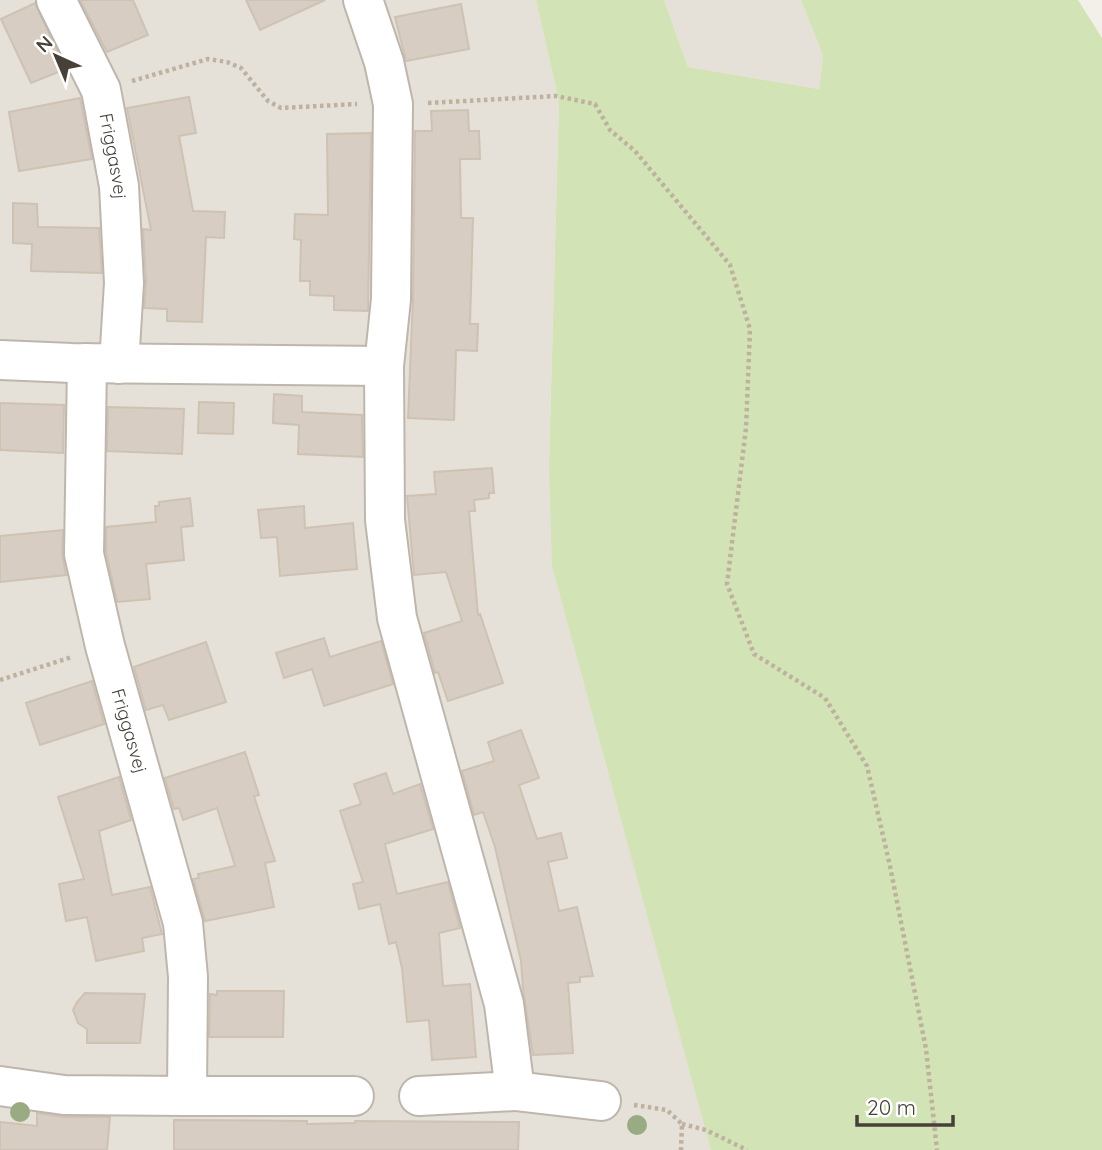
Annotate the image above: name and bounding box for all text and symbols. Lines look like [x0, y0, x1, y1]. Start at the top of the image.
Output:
north arrow [21, 21, 91, 91]
text: N [31, 30, 58, 57]
street label: Friggasvej [95, 111, 132, 200]
street label: Friggasvej [106, 686, 153, 776]
scale bar [857, 1084, 953, 1128]
text: 20 m [867, 1094, 916, 1120]

